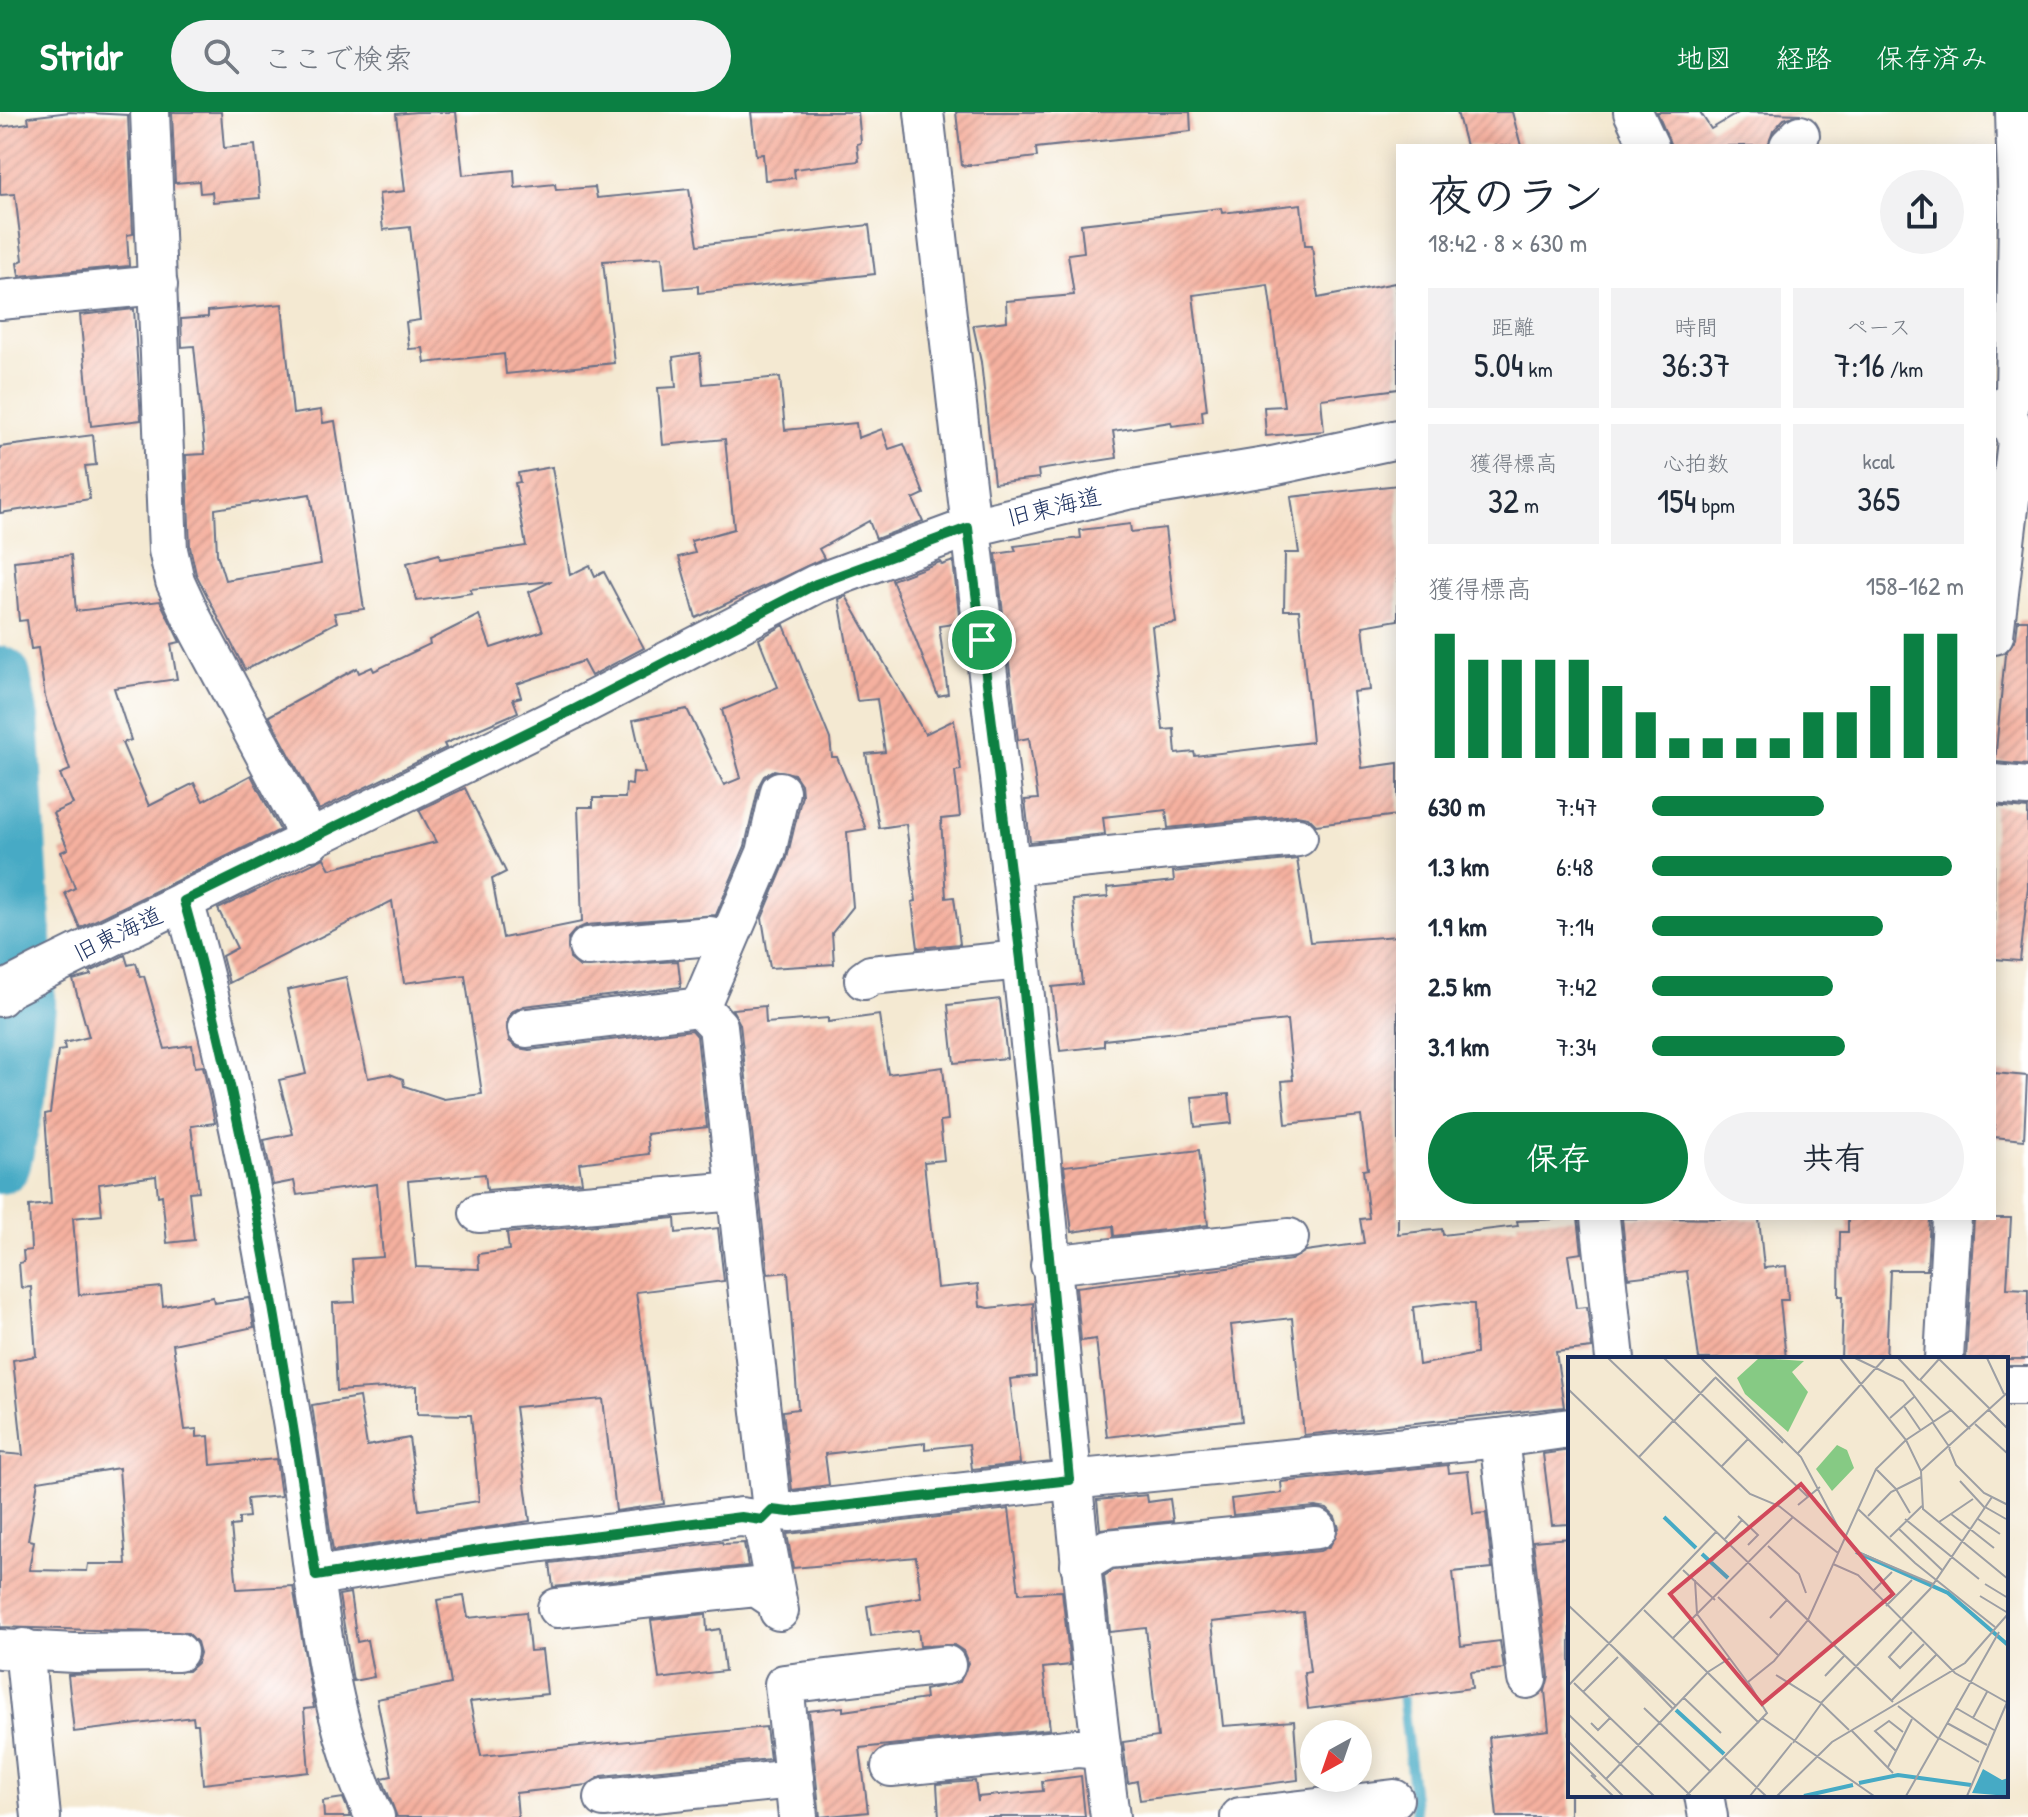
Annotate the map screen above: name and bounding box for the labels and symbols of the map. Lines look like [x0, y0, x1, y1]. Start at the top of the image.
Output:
street label: 旧東海道 [1003, 479, 1104, 533]
pin [948, 606, 1016, 674]
street label: 旧東海道 [67, 898, 168, 969]
inset map [1568, 1357, 2008, 1797]
north arrow [1300, 1720, 1372, 1792]

